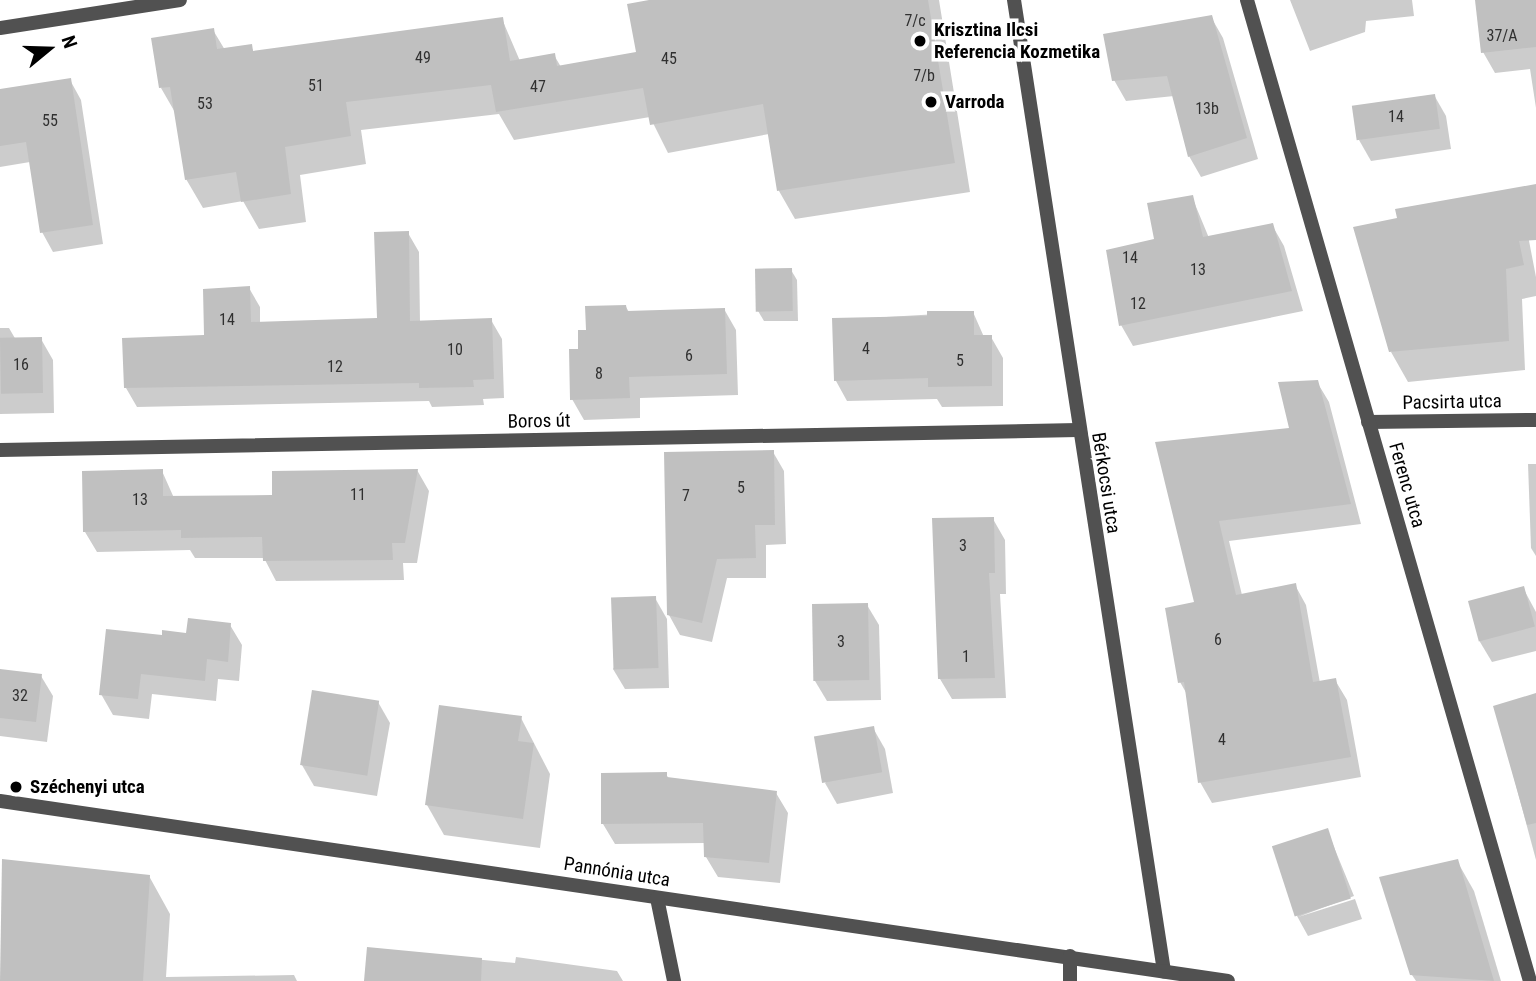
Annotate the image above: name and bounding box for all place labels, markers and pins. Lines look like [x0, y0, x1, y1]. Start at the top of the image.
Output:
place label: Krisztina Ilcsi Referencia Kozmetika [934, 19, 1100, 63]
marker: Krisztina Ilcsi Referencia Kozmetika [912, 33, 928, 49]
place label: Varroda [945, 91, 1005, 113]
marker: Varroda [923, 94, 939, 110]
place label: Széchenyi utca [30, 776, 145, 798]
marker: Széchenyi utca [8, 779, 24, 795]

